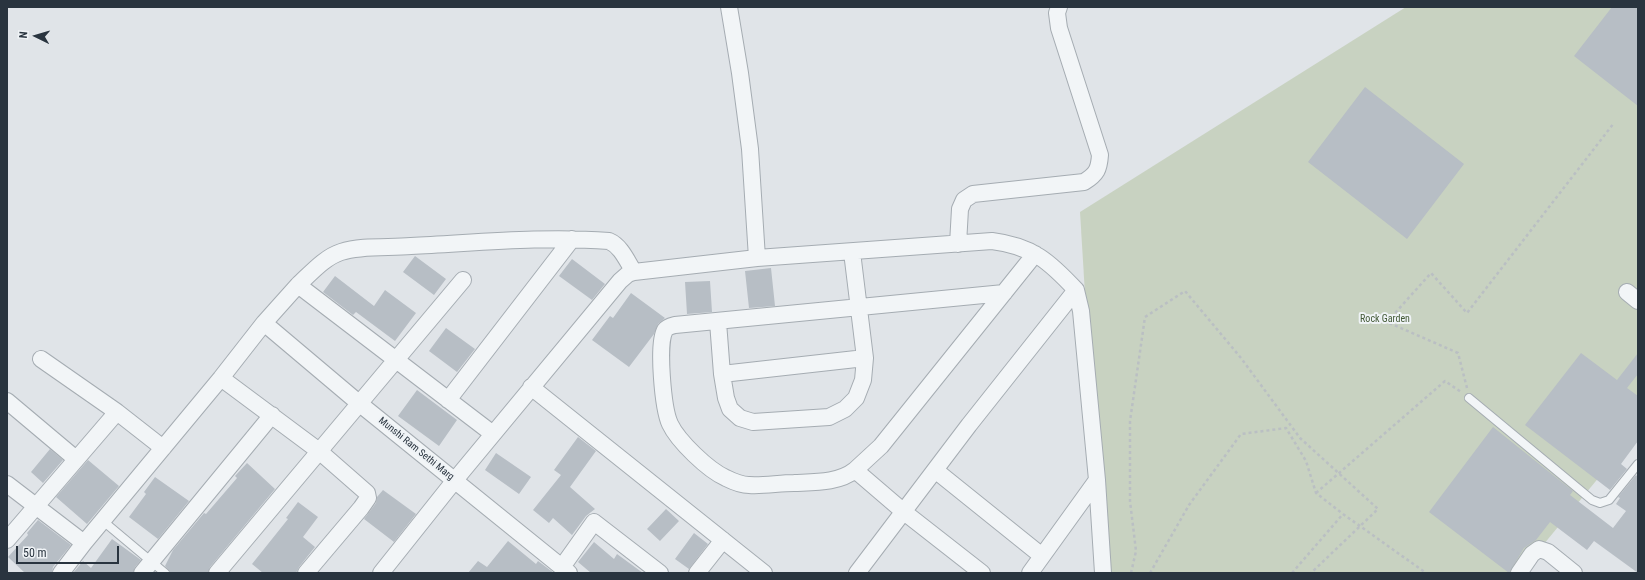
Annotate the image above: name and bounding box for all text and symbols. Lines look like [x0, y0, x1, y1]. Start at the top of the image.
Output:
north arrow [16, 16, 56, 56]
text: N [17, 31, 30, 39]
park label: Rock Garden [1360, 313, 1410, 325]
street label: Munshi Ram Sethi Marg [376, 415, 456, 483]
scale bar [18, 538, 121, 564]
text: 50 m [23, 546, 47, 560]

